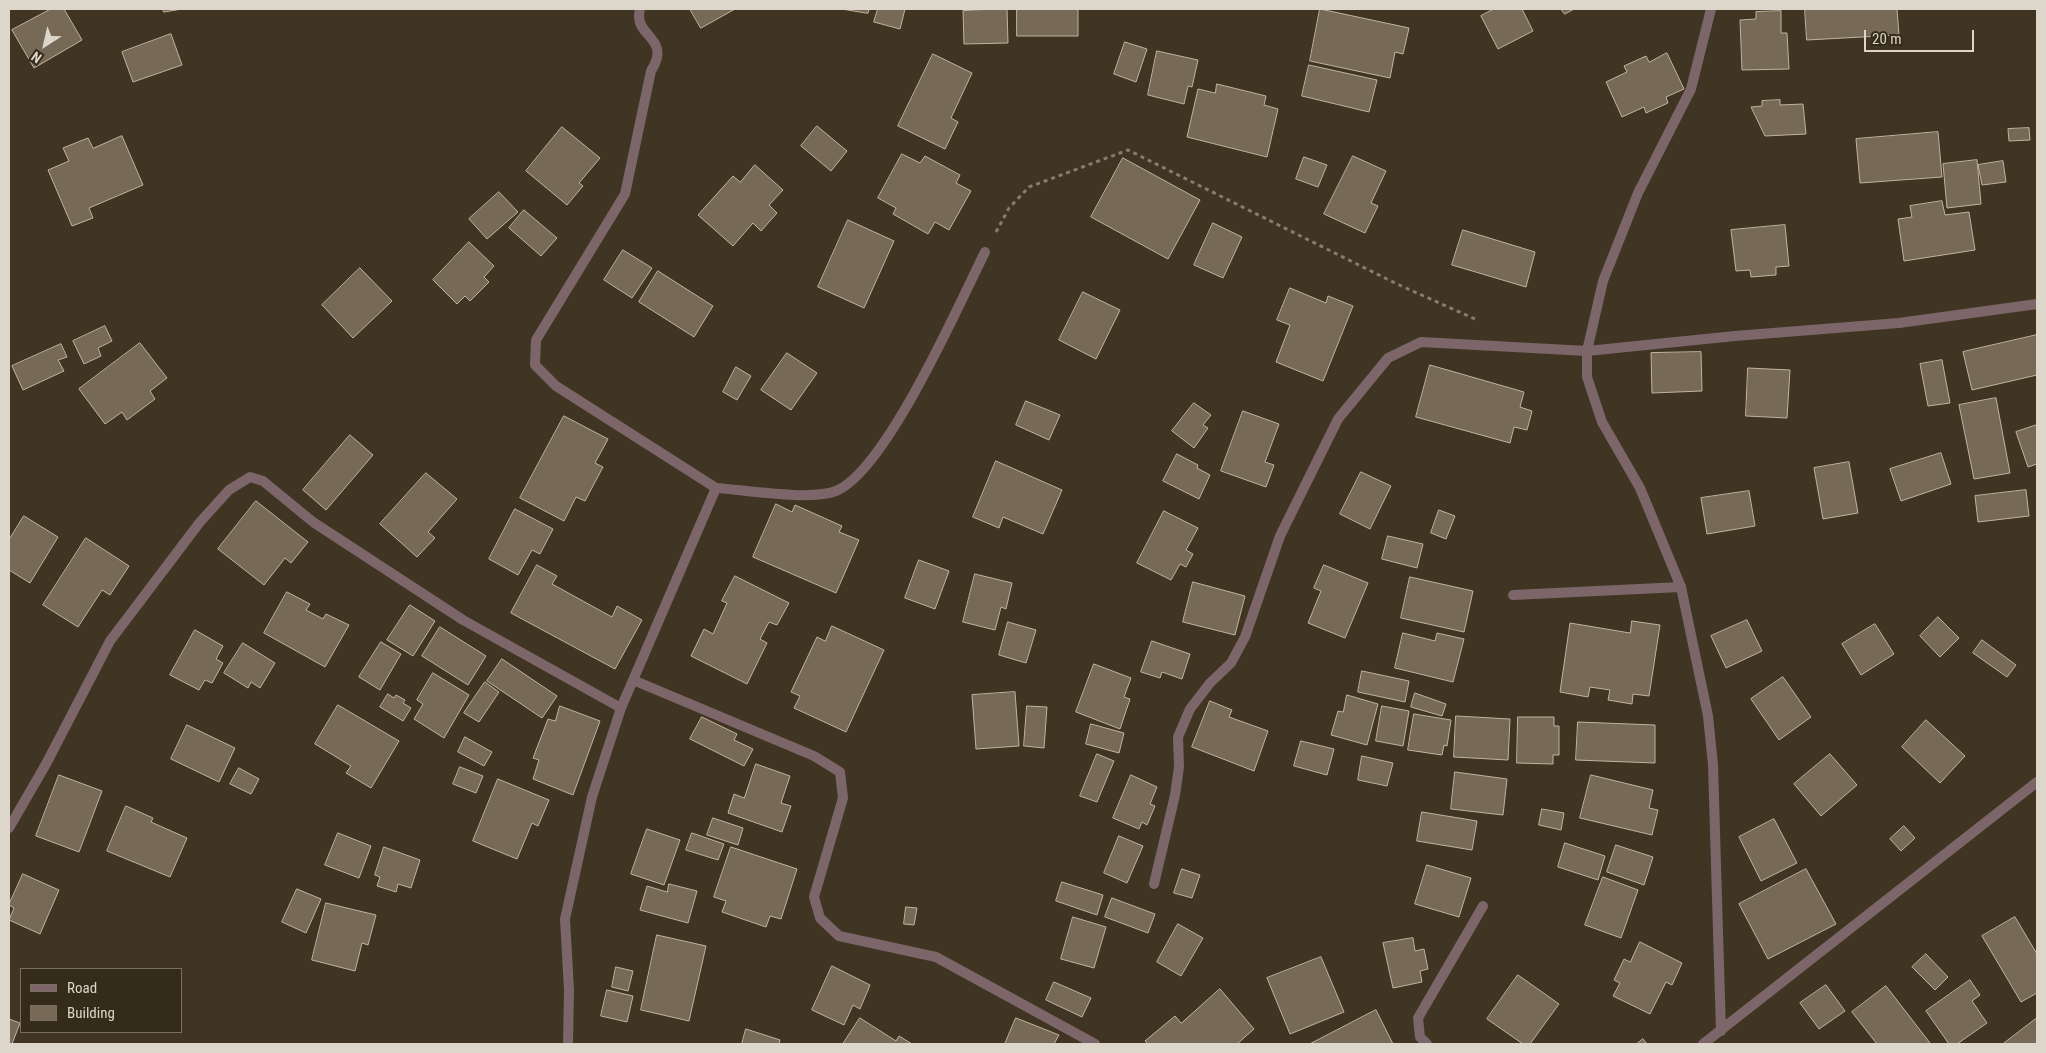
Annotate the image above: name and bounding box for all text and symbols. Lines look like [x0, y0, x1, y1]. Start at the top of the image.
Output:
north arrow [20, 20, 70, 70]
scale bar [1866, 20, 1976, 52]
text: 20 m [1872, 30, 1902, 48]
text: N [28, 48, 45, 66]
legend [20, 968, 182, 1033]
text: Road [67, 979, 97, 997]
text: Building [67, 1004, 115, 1022]

